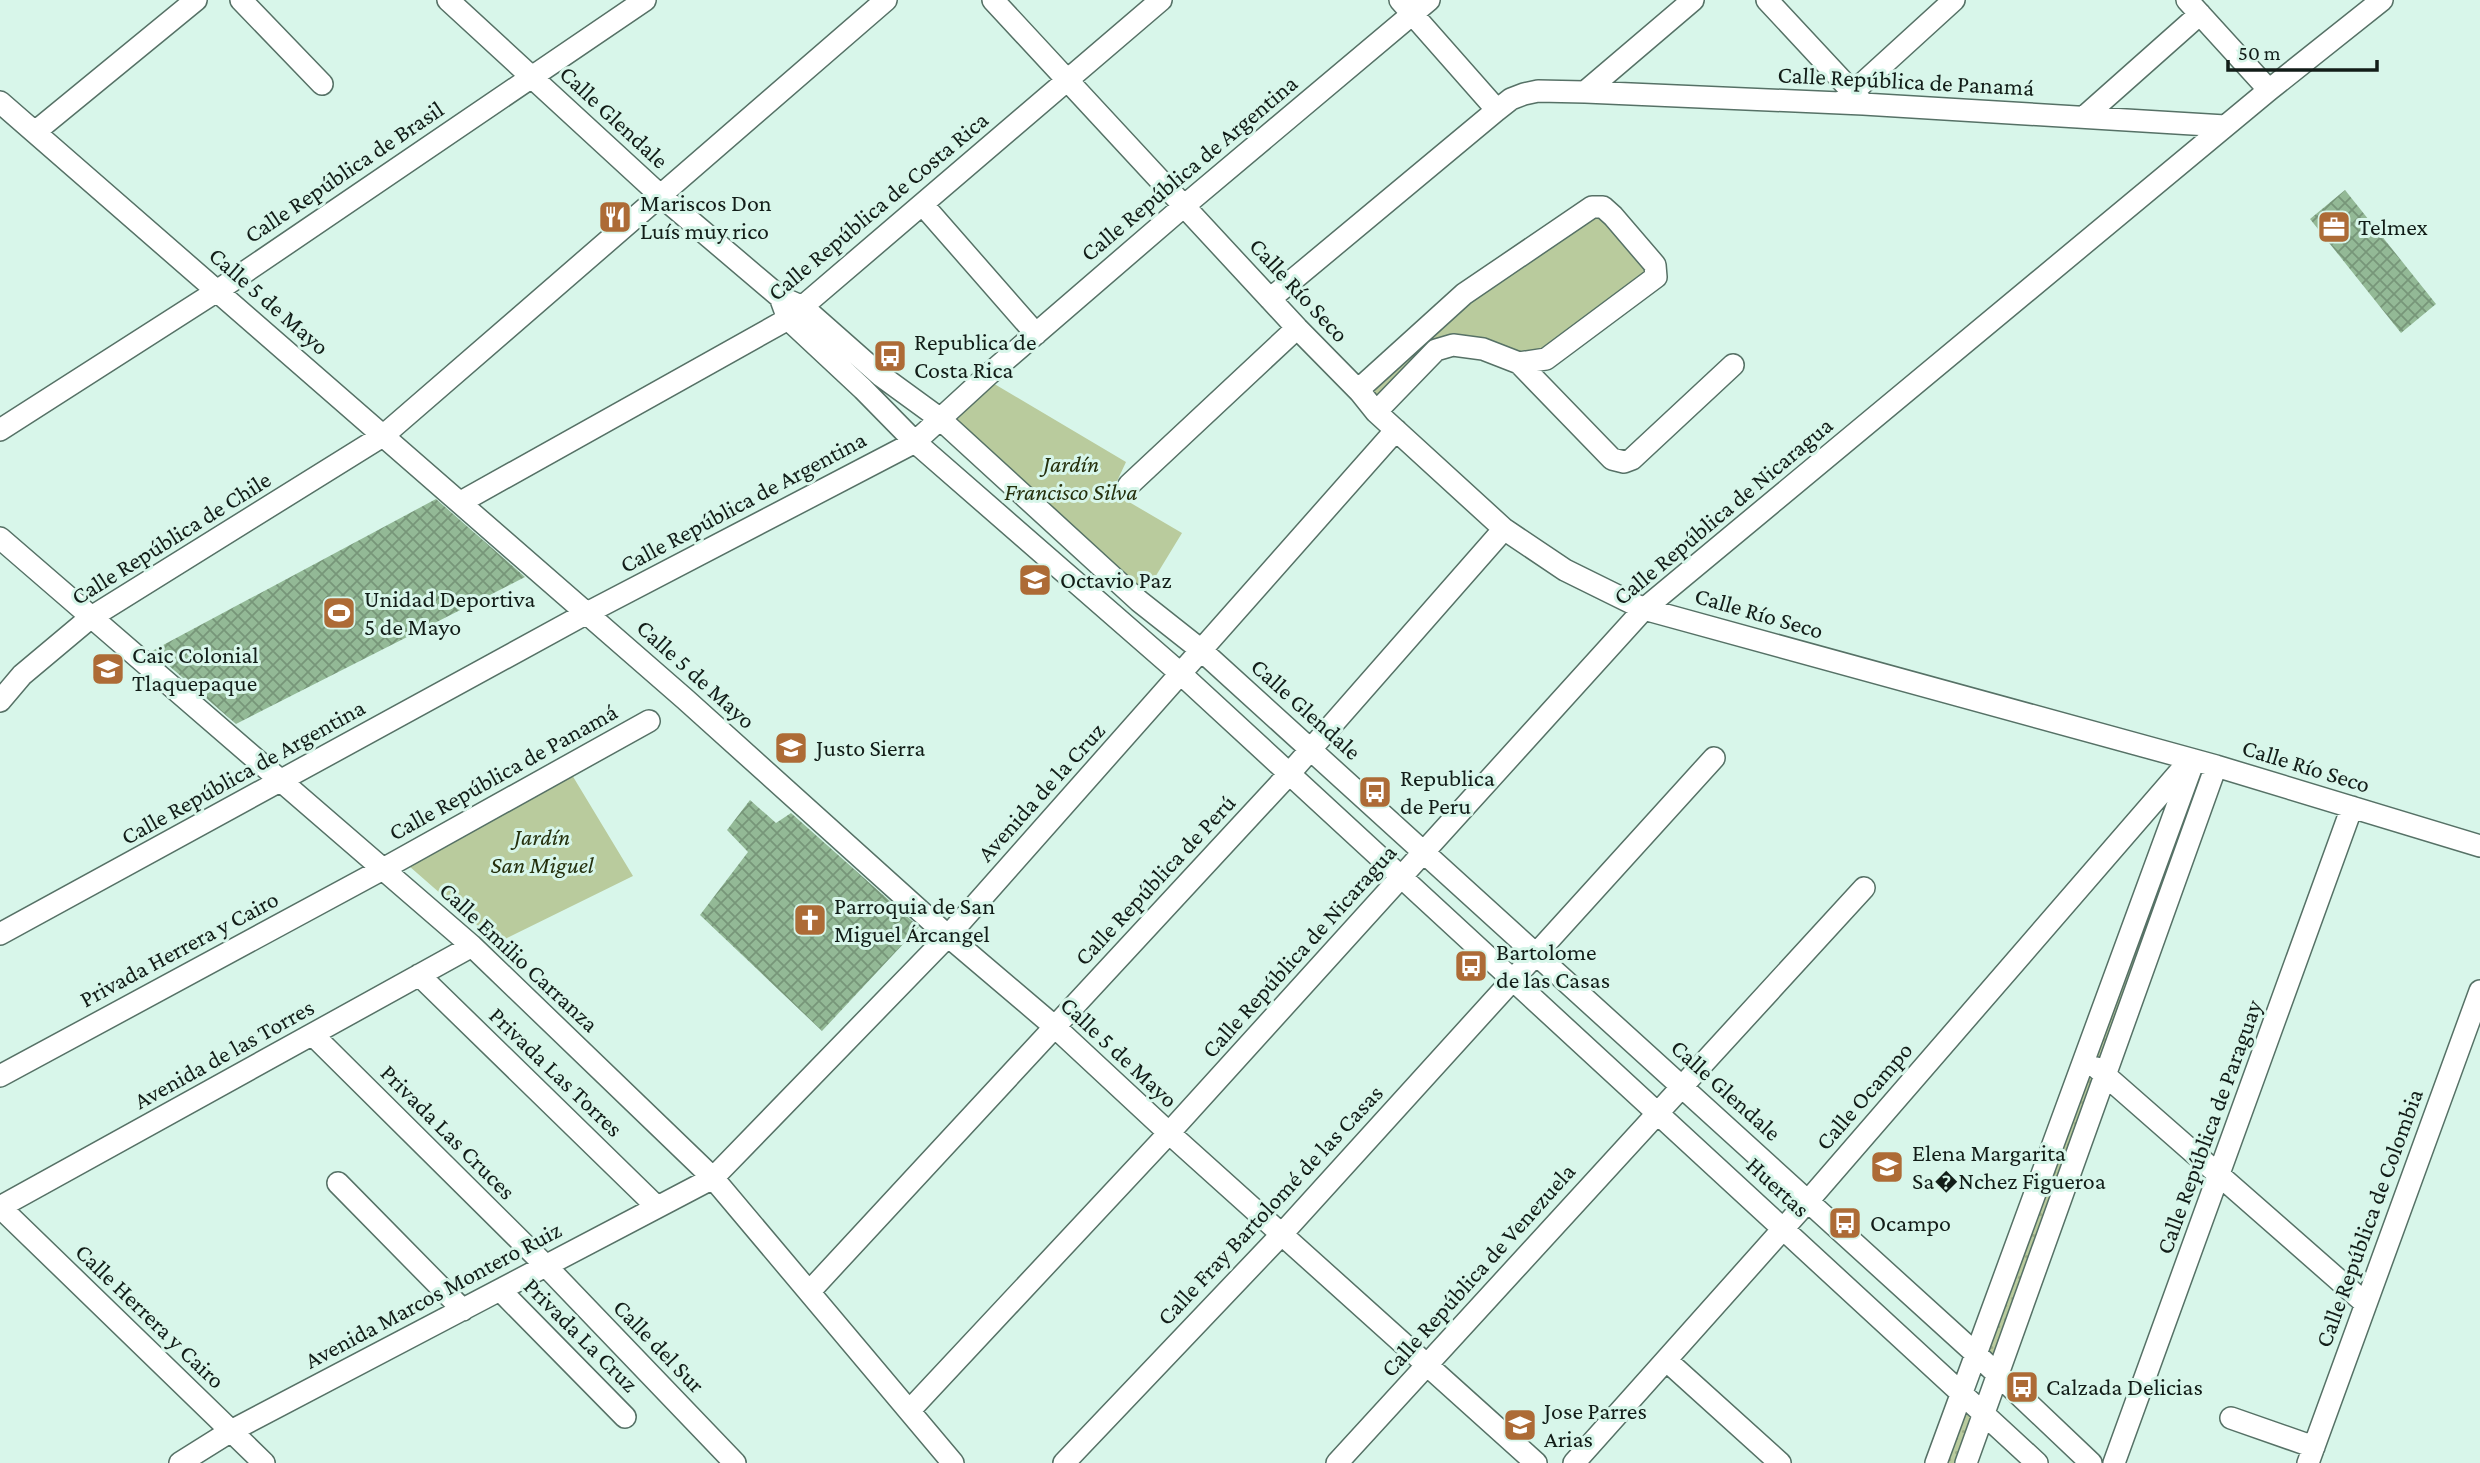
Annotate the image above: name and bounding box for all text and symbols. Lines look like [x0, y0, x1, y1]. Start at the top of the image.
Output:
scale bar [2228, 28, 2377, 72]
text: 50 m [2238, 41, 2281, 65]
street label: Calle Glendale [555, 60, 674, 174]
street label: Calle República de Panamá [1777, 60, 2035, 101]
street label: Calle República de Argentina [1075, 69, 1303, 266]
street label: Calle República de Brasil [239, 95, 448, 248]
street label: Calle República de Costa Rica [762, 106, 993, 306]
place label: Mariscos Don Luís muy rico [640, 189, 772, 244]
restaurant icon: Mariscos Don Luís muy rico [596, 198, 634, 236]
office icon: Telmex [2315, 208, 2353, 246]
place label: Telmex [2358, 213, 2428, 240]
street label: Calle Río Seco [1244, 232, 1354, 347]
street label: Calle 5 de Mayo [204, 241, 335, 360]
place label: Republica de Costa Rica [914, 328, 1037, 383]
bus stop icon: Republica de Costa Rica [871, 337, 909, 375]
street label: Calle República de Nicaragua [1608, 411, 1838, 610]
street label: Calle República de Argentina [615, 425, 870, 578]
park label: Jardín Francisco Silva [1004, 450, 1138, 505]
street label: Calle República de Chile [66, 465, 275, 610]
school or university icon: Octavio Paz [1016, 561, 1054, 599]
place label: Octavio Paz [1060, 566, 1172, 593]
street label: Calle Río Seco [1692, 581, 1826, 644]
place label: Unidad Deportiva 5 de Mayo [364, 585, 535, 640]
sports icon: Unidad Deportiva 5 de Mayo [320, 594, 358, 632]
street label: Calle 5 de Mayo [632, 613, 761, 734]
place label: Caic Colonial Tlaquepaque [132, 641, 259, 696]
school or university icon: Caic Colonial Tlaquepaque [89, 650, 127, 688]
street label: Calle Glendale [1246, 652, 1367, 765]
street label: Calle República de Argentina [116, 693, 369, 850]
street label: Calle República de Panamá [384, 697, 622, 846]
street label: Avenida de la Cruz [971, 717, 1110, 867]
school or university icon: Justo Sierra [772, 729, 810, 767]
street label: Calle Río Seco [2239, 733, 2373, 798]
place label: Justo Sierra [814, 734, 925, 761]
place label: Republica de Peru [1400, 764, 1495, 819]
bus stop icon: Republica de Peru [1356, 773, 1394, 811]
street label: Calle República de Perú [1069, 789, 1241, 970]
park label: Jardín San Miguel [490, 823, 595, 878]
street label: Calle República de Nicaragua [1196, 838, 1402, 1063]
street label: Calle Emilio Carranza [434, 876, 604, 1037]
street label: Privada Herrera y Cairo [75, 885, 283, 1012]
place label: Parroquia de San Miguel Árcangel [834, 892, 995, 947]
church icon: Parroquia de San Miguel Árcangel [791, 901, 829, 939]
place label: Bartolome de las Casas [1496, 938, 1610, 993]
bus stop icon: Bartolome de las Casas [1452, 947, 1490, 985]
street label: Calle 5 de Mayo [1055, 991, 1183, 1113]
street label: Avenida de las Torres [129, 993, 318, 1114]
street label: Calle República de Paraguay [2150, 995, 2267, 1257]
street label: Privada Las Torres [484, 1001, 629, 1142]
street label: Calle Glendale [1666, 1033, 1787, 1146]
street label: Calle Ocampo [1810, 1036, 1918, 1155]
street label: Privada Las Cruces [375, 1059, 521, 1205]
street label: Calle Fray Bartolomé de las Casas [1151, 1079, 1388, 1330]
street label: Calle República de Colombia [2309, 1085, 2428, 1351]
place label: Elena Margarita Sa�Nchez Figueroa [1912, 1139, 2106, 1194]
school or university icon: Elena Margarita Sa�Nchez Figueroa [1868, 1148, 1906, 1186]
street label: Huertas [1741, 1151, 1815, 1222]
street label: Calle República de Venezuela [1375, 1158, 1580, 1382]
bus stop icon: Ocampo [1826, 1204, 1864, 1242]
place label: Ocampo [1870, 1209, 1951, 1236]
street label: Avenida Marcos Montero Ruiz [300, 1215, 566, 1374]
street label: Calle Herrera y Cairo [70, 1238, 231, 1394]
street label: Privada La Cruz [519, 1272, 644, 1397]
street label: Calle del Sur [608, 1293, 711, 1398]
bus stop icon: Calzada Delicias [2003, 1368, 2041, 1406]
place label: Calzada Delicias [2046, 1373, 2203, 1400]
place label: Jose Parres Arias [1542, 1397, 1647, 1452]
school or university icon: Jose Parres Arias [1501, 1406, 1539, 1444]

